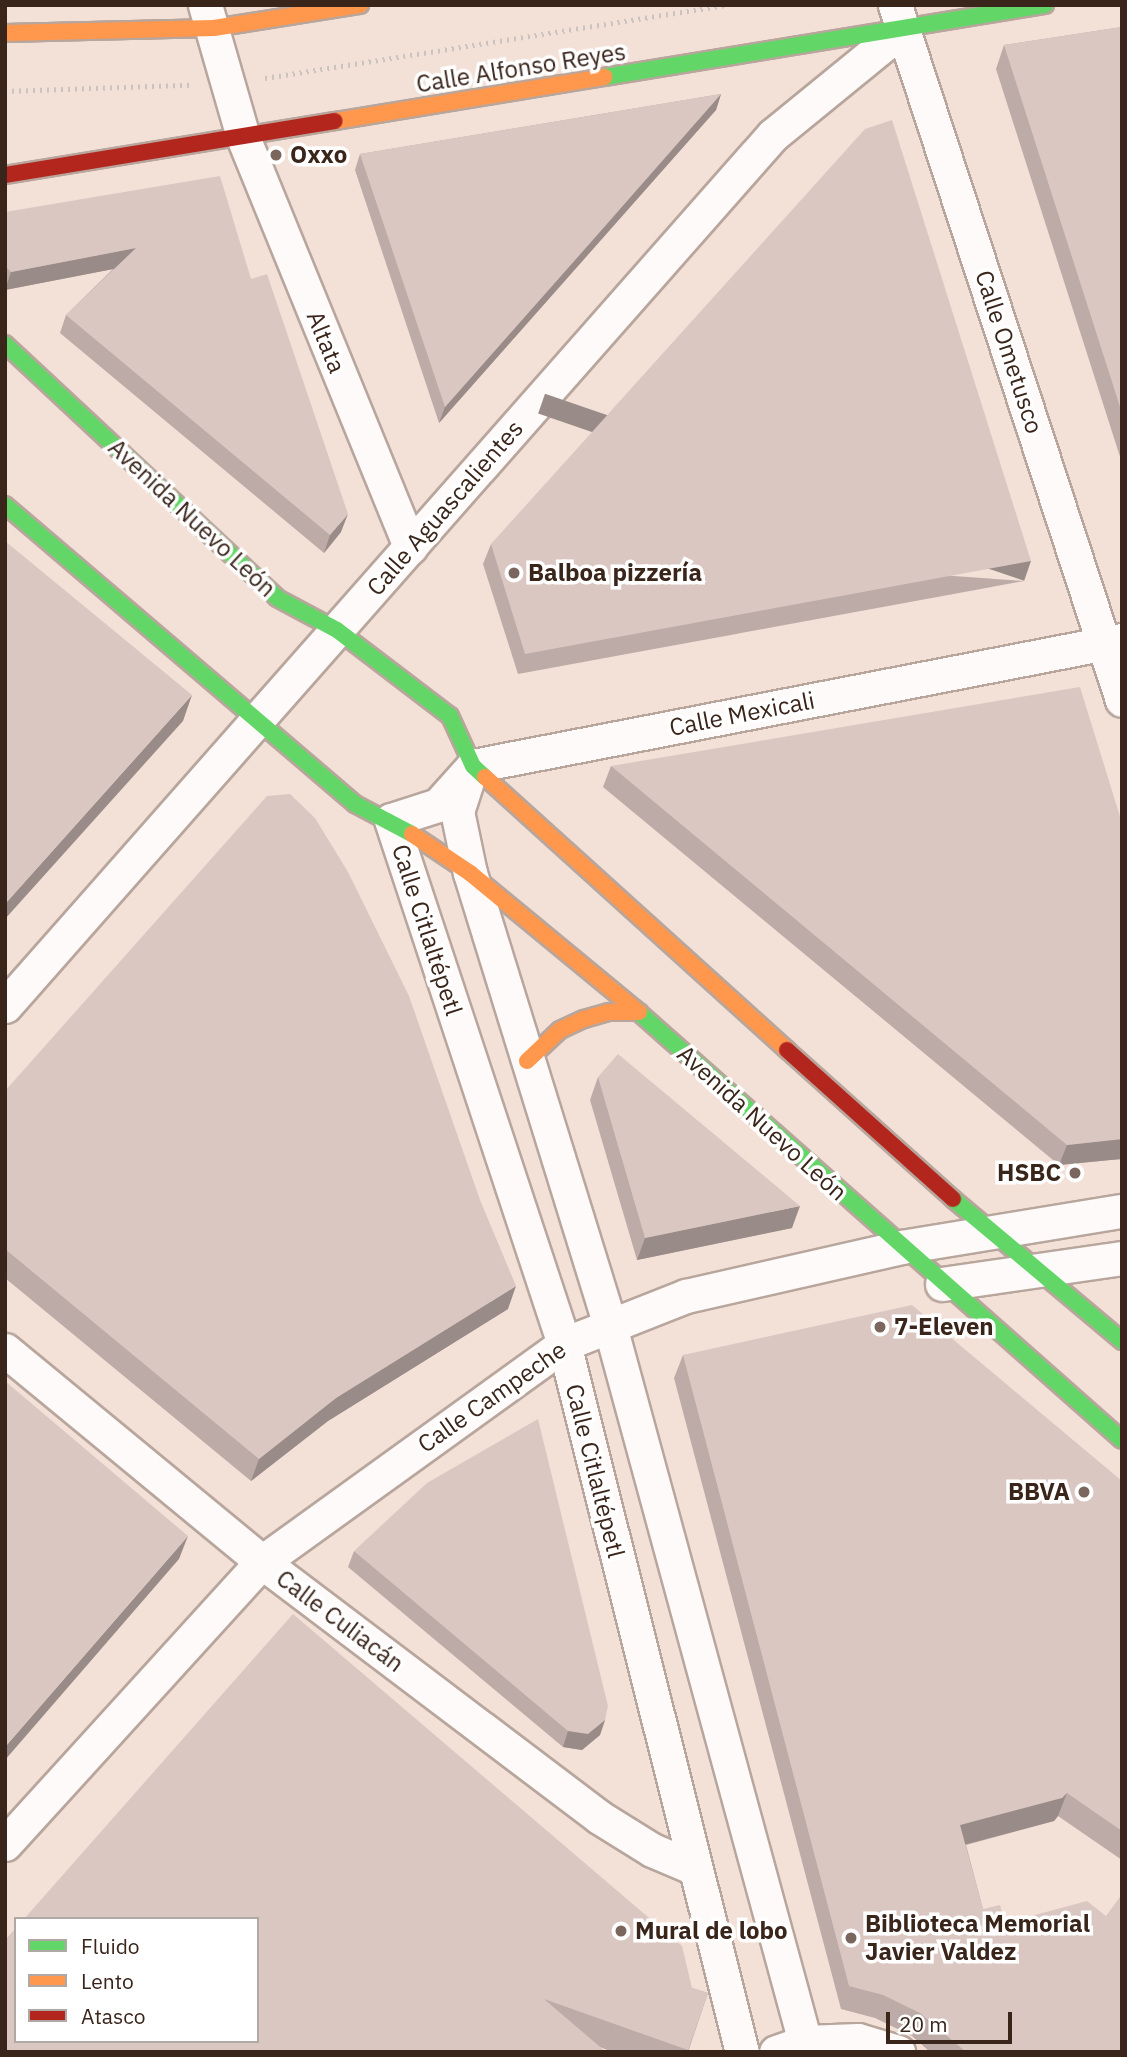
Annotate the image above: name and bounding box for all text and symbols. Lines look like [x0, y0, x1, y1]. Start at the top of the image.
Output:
street label: Calle Alfonso Reyes [414, 37, 628, 99]
place label: Oxxo [290, 141, 347, 169]
marker: Oxxo [268, 147, 284, 163]
street label: Calle Ometusco [969, 267, 1049, 437]
street label: Altata [301, 307, 351, 377]
street label: Calle Aguascalientes [361, 414, 529, 602]
street label: Avenida Nuevo León [102, 433, 282, 603]
place label: Balboa pizzería [528, 559, 702, 587]
marker: Balboa pizzería [506, 565, 522, 581]
street label: Calle Mexicali [667, 686, 817, 742]
street label: Calle Citlaltépetl [386, 841, 468, 1019]
street label: Avenida Nuevo León [671, 1039, 853, 1207]
place label: HSBC [997, 1159, 1061, 1187]
marker: HSBC [1067, 1165, 1083, 1181]
place label: 7-Eleven [894, 1313, 994, 1341]
marker: 7-Eleven [872, 1319, 888, 1335]
street label: Calle Campeche [412, 1335, 572, 1459]
street label: Calle Citlaltépetl [559, 1381, 631, 1561]
place label: BBVA [1008, 1478, 1070, 1506]
marker: BBVA [1076, 1484, 1092, 1500]
street label: Calle Culiacán [271, 1564, 409, 1678]
place label: Biblioteca Memorial Javier Valdez [865, 1910, 1090, 1966]
legend [14, 1917, 259, 2043]
place label: Mural de lobo [635, 1917, 788, 1945]
marker: Mural de lobo [613, 1923, 629, 1939]
marker: Biblioteca Memorial Javier Valdez [843, 1930, 859, 1946]
text: Fluido [81, 1932, 140, 1960]
text: Lento [81, 1967, 134, 1995]
scale bar [889, 1997, 1015, 2041]
text: Atasco [81, 2002, 145, 2030]
text: 20 m [899, 2010, 948, 2038]

